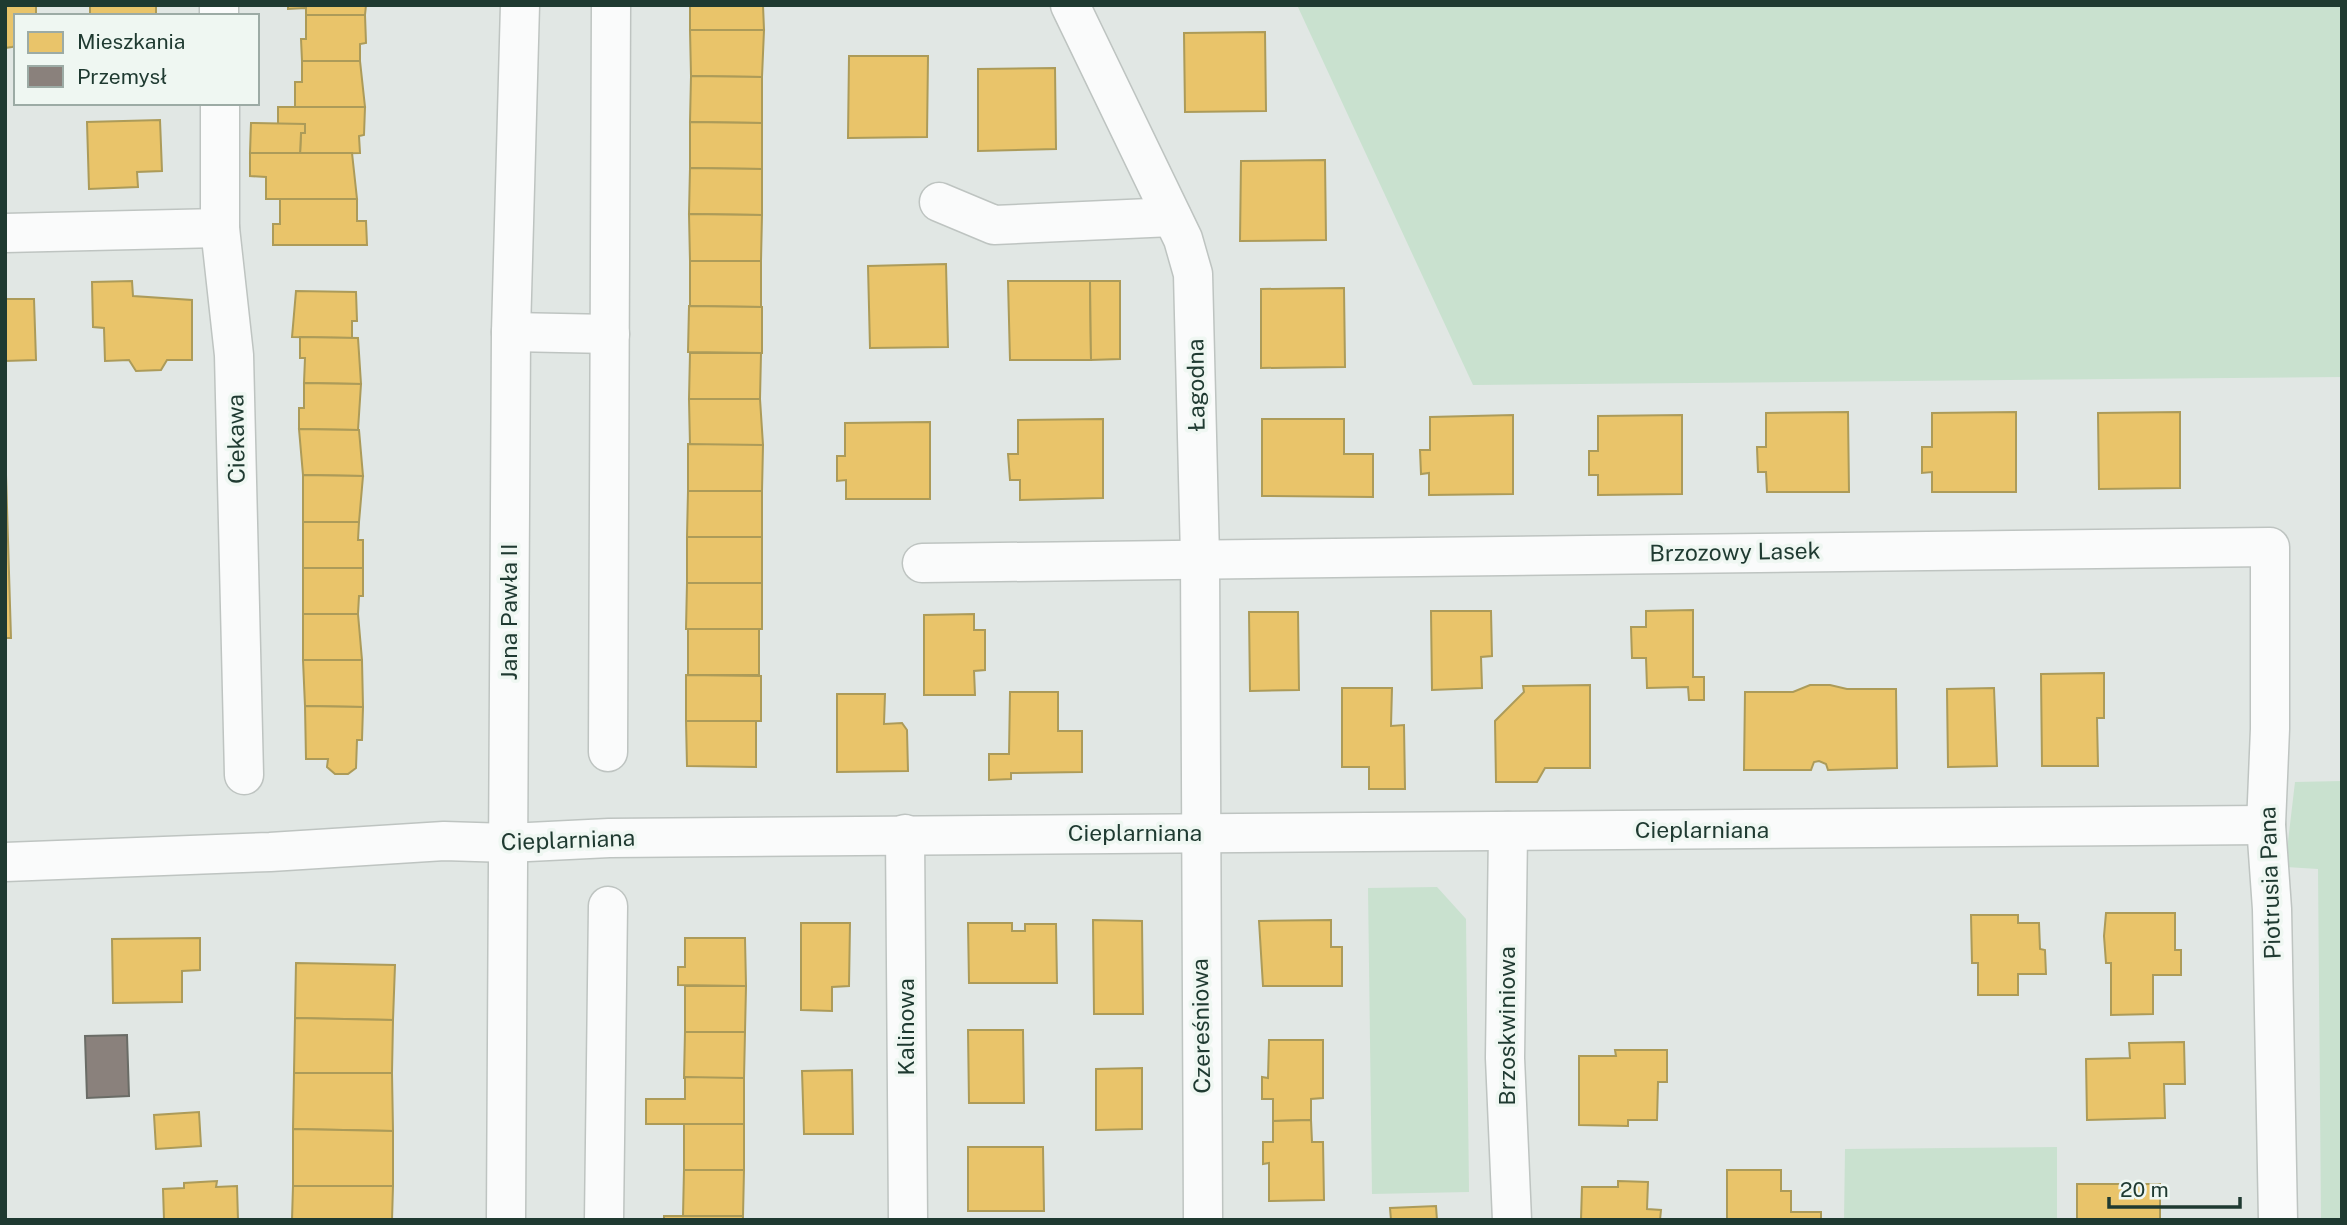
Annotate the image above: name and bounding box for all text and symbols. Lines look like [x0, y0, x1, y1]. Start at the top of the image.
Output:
legend [14, 14, 259, 105]
text: Mieszkania [77, 29, 185, 54]
text: Przemysł [77, 64, 168, 89]
street label: Łagodna [1181, 339, 1210, 431]
street label: Ciekawa [221, 394, 250, 484]
street label: Brzozowy Lasek [1649, 537, 1821, 566]
street label: Jana Pawła II [495, 544, 522, 680]
street label: Piotrusia Pana [2253, 806, 2286, 960]
street label: Cieplarniana [1635, 816, 1769, 843]
street label: Cieplarniana [1068, 819, 1202, 846]
street label: Cieplarniana [500, 824, 636, 855]
street label: Brzoskwiniowa [1493, 946, 1520, 1106]
street label: Czereśniowa [1186, 958, 1215, 1094]
street label: Kalinowa [892, 978, 919, 1076]
scale bar [2109, 1166, 2240, 1210]
text: 20 m [2120, 1177, 2169, 1202]

